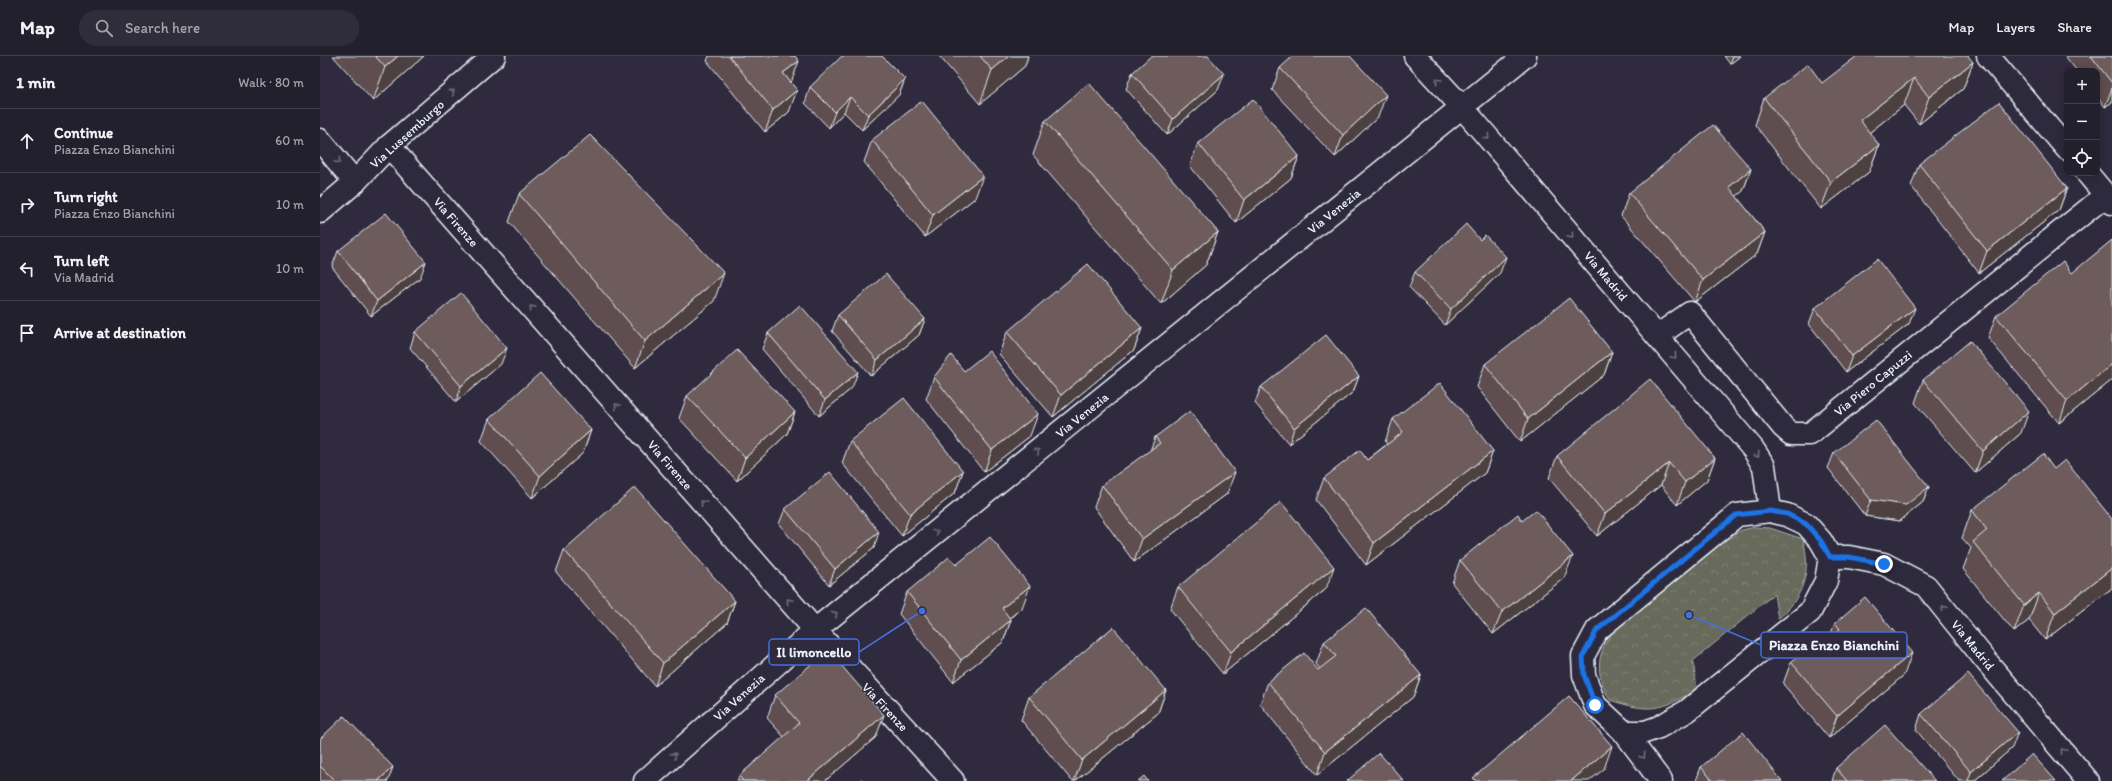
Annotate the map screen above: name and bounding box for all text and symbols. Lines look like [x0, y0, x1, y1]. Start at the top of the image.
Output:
search box [79, 10, 359, 46]
text: Map [20, 16, 55, 39]
icon: search [93, 17, 115, 39]
text: Search here [125, 19, 200, 37]
text: Map [1949, 19, 1974, 36]
text: Layers [1996, 19, 2035, 36]
text: Share [2057, 19, 2092, 36]
map controls [2064, 68, 2100, 176]
button: + [2064, 68, 2100, 104]
text: 1 min [16, 72, 55, 92]
text: Walk · 80 m [238, 75, 304, 90]
one-way arrow [1436, 79, 1443, 86]
one-way arrow [448, 90, 455, 97]
street label: Via Lussemburgo [367, 96, 448, 171]
button: − [2064, 104, 2100, 140]
text: Continue [54, 124, 113, 142]
icon: ahead [16, 130, 38, 152]
one-way arrow [1483, 132, 1490, 139]
text: 60 m [275, 133, 304, 148]
button: locate [2064, 140, 2100, 176]
text: Piazza Enzo Bianchini [54, 142, 175, 157]
one-way arrow [333, 156, 340, 164]
street label: Via Venezia [1305, 185, 1364, 237]
text: Turn right [54, 188, 118, 206]
icon: right [16, 194, 38, 216]
street label: Via Firenze [430, 194, 482, 250]
text: 10 m [276, 197, 304, 212]
text: Piazza Enzo Bianchini [54, 206, 175, 221]
one-way arrow [1567, 231, 1574, 238]
street label: Via Madrid [1581, 248, 1631, 304]
text: Turn left [54, 252, 109, 270]
icon: left [16, 258, 38, 280]
text: 10 m [276, 261, 304, 276]
text: Via Madrid [54, 270, 114, 285]
one-way arrow [529, 305, 536, 313]
icon: arrive [16, 322, 38, 344]
text: Arrive at destination [54, 324, 186, 342]
street label: Via Piero Capuzzi [1831, 347, 1915, 419]
one-way arrow [1669, 351, 1676, 358]
street label: Via Venezia [1053, 389, 1112, 441]
one-way arrow [615, 403, 622, 410]
street label: Via Firenze [644, 437, 696, 493]
one-way arrow [1033, 448, 1040, 455]
one-way arrow [1753, 451, 1760, 458]
one-way arrow [701, 500, 708, 508]
one-way arrow [931, 530, 938, 537]
route end [1875, 555, 1893, 573]
one-way arrow [787, 598, 794, 606]
one-way arrow [1942, 606, 1949, 613]
one-way arrow [830, 612, 837, 619]
street label: Via Madrid [1948, 617, 1998, 673]
callout: Piazza Enzo Bianchini [1761, 632, 1907, 658]
text: Piazza Enzo Bianchini [1769, 637, 1899, 654]
callout: Il limoncello [769, 639, 859, 665]
text: Il limoncello [777, 644, 851, 661]
street label: Via Venezia [710, 670, 768, 724]
street label: Via Firenze [859, 680, 911, 734]
route start [1586, 696, 1604, 714]
one-way arrow [2060, 749, 2067, 756]
one-way arrow [669, 752, 677, 760]
one-way arrow [1638, 752, 1646, 759]

